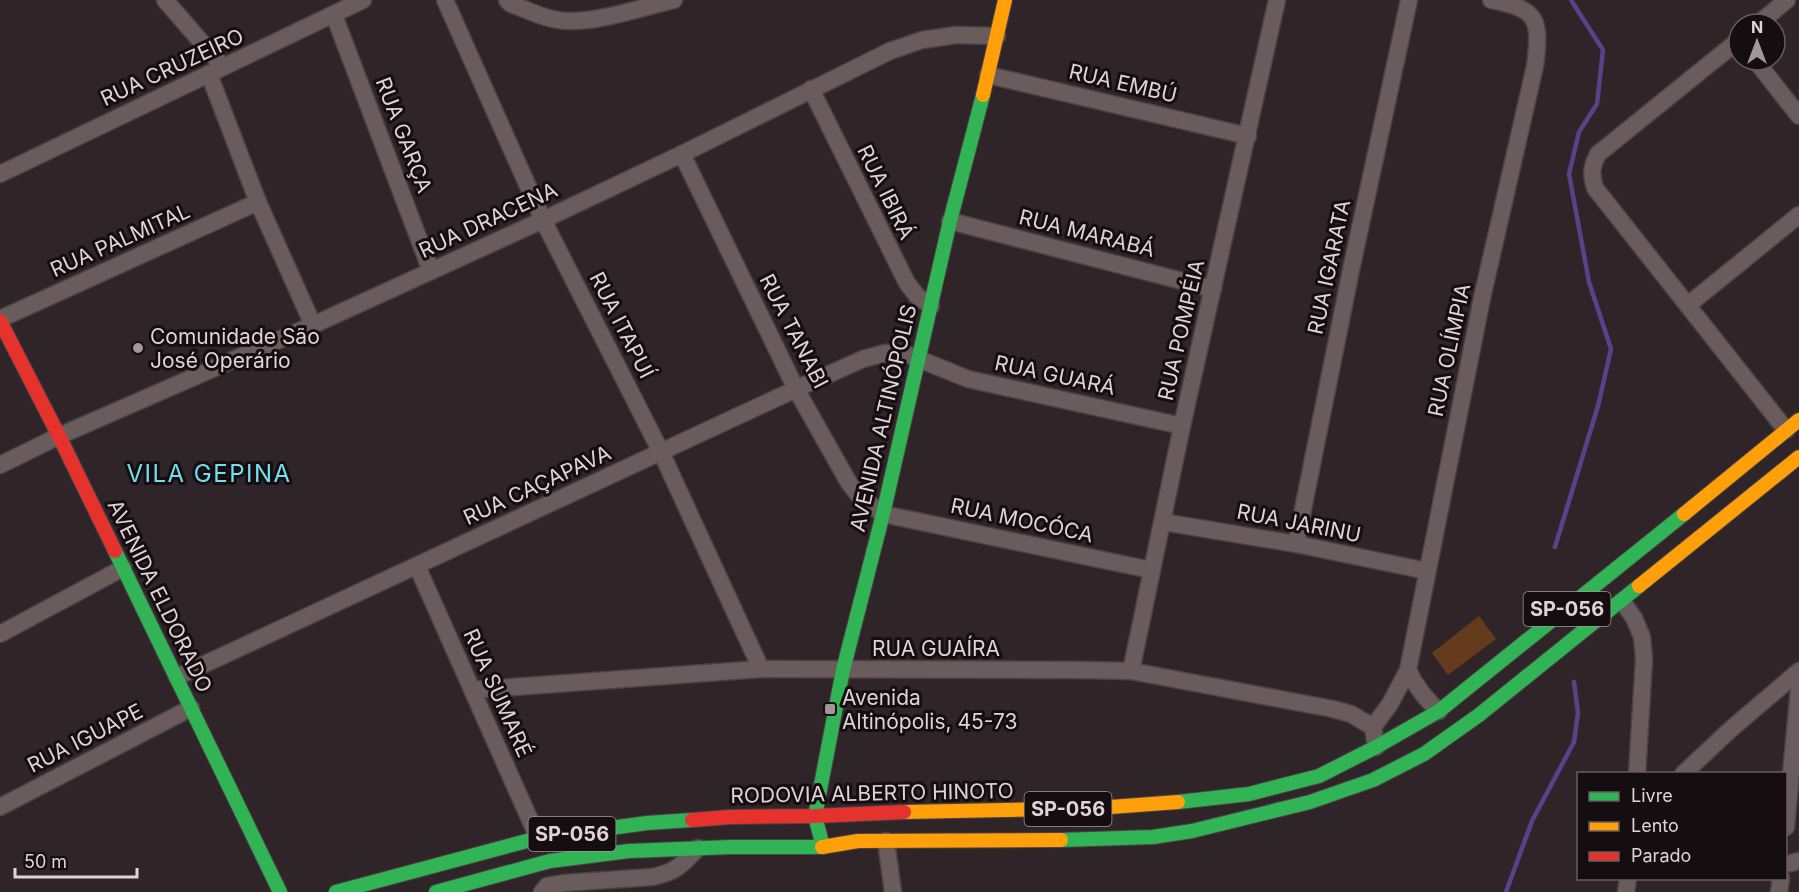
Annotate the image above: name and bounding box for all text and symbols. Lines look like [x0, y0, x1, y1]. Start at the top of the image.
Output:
north arrow [1727, 12, 1787, 72]
text: N [1751, 17, 1763, 37]
street label: RUA CRUZEIRO [97, 23, 247, 111]
street label: RUA EMBÚ [1067, 57, 1180, 108]
street label: RUA GARÇA [371, 74, 437, 196]
street label: RUA IBIRÁ [852, 140, 921, 243]
street label: RUA DRACENA [415, 177, 561, 263]
street label: RUA IGARATA [1303, 197, 1355, 337]
street label: RUA PALMITAL [46, 198, 194, 282]
street label: RUA MARABÁ [1017, 203, 1158, 262]
street label: RUA POMPÉIA [1152, 257, 1209, 403]
street label: RUA ITAPUÍ [585, 267, 660, 383]
street label: RUA TANABI [754, 270, 834, 392]
street label: RUA OLÍMPIA [1422, 281, 1475, 419]
street label: AVENIDA ALTINÓPOLIS [844, 302, 921, 534]
place label: Comunidade São José Operário [150, 324, 320, 373]
marker: Comunidade São José Operário [131, 341, 145, 355]
street label: RUA GUARÁ [992, 349, 1118, 400]
street label: RUA CAÇAPAVA [459, 440, 615, 530]
district label: VILA GEPINA [126, 459, 292, 488]
street label: RUA MOCÓCA [948, 492, 1096, 547]
street label: AVENIDA ELDORADO [102, 496, 218, 696]
street label: RUA JARINU [1235, 499, 1363, 547]
road number: SP-056 [1524, 592, 1610, 626]
street label: RUA SUMARÉ [459, 625, 538, 761]
street label: RUA GUAÍRA [872, 635, 1000, 661]
place label: Avenida Altinópolis, 45-73 [842, 685, 1018, 734]
street label: RUA IGUAPE [23, 698, 147, 778]
marker: Avenida Altinópolis, 45-73 [823, 702, 837, 716]
legend [1577, 772, 1787, 880]
street label: RODOVIA ALBERTO HINOTO [730, 778, 1014, 808]
text: Livre [1631, 785, 1673, 806]
road number: SP-056 [1024, 792, 1112, 826]
text: Lento [1631, 815, 1679, 836]
road number: SP-056 [528, 817, 616, 851]
scale bar [15, 841, 136, 879]
text: Parado [1631, 845, 1691, 866]
text: 50 m [24, 851, 67, 872]

